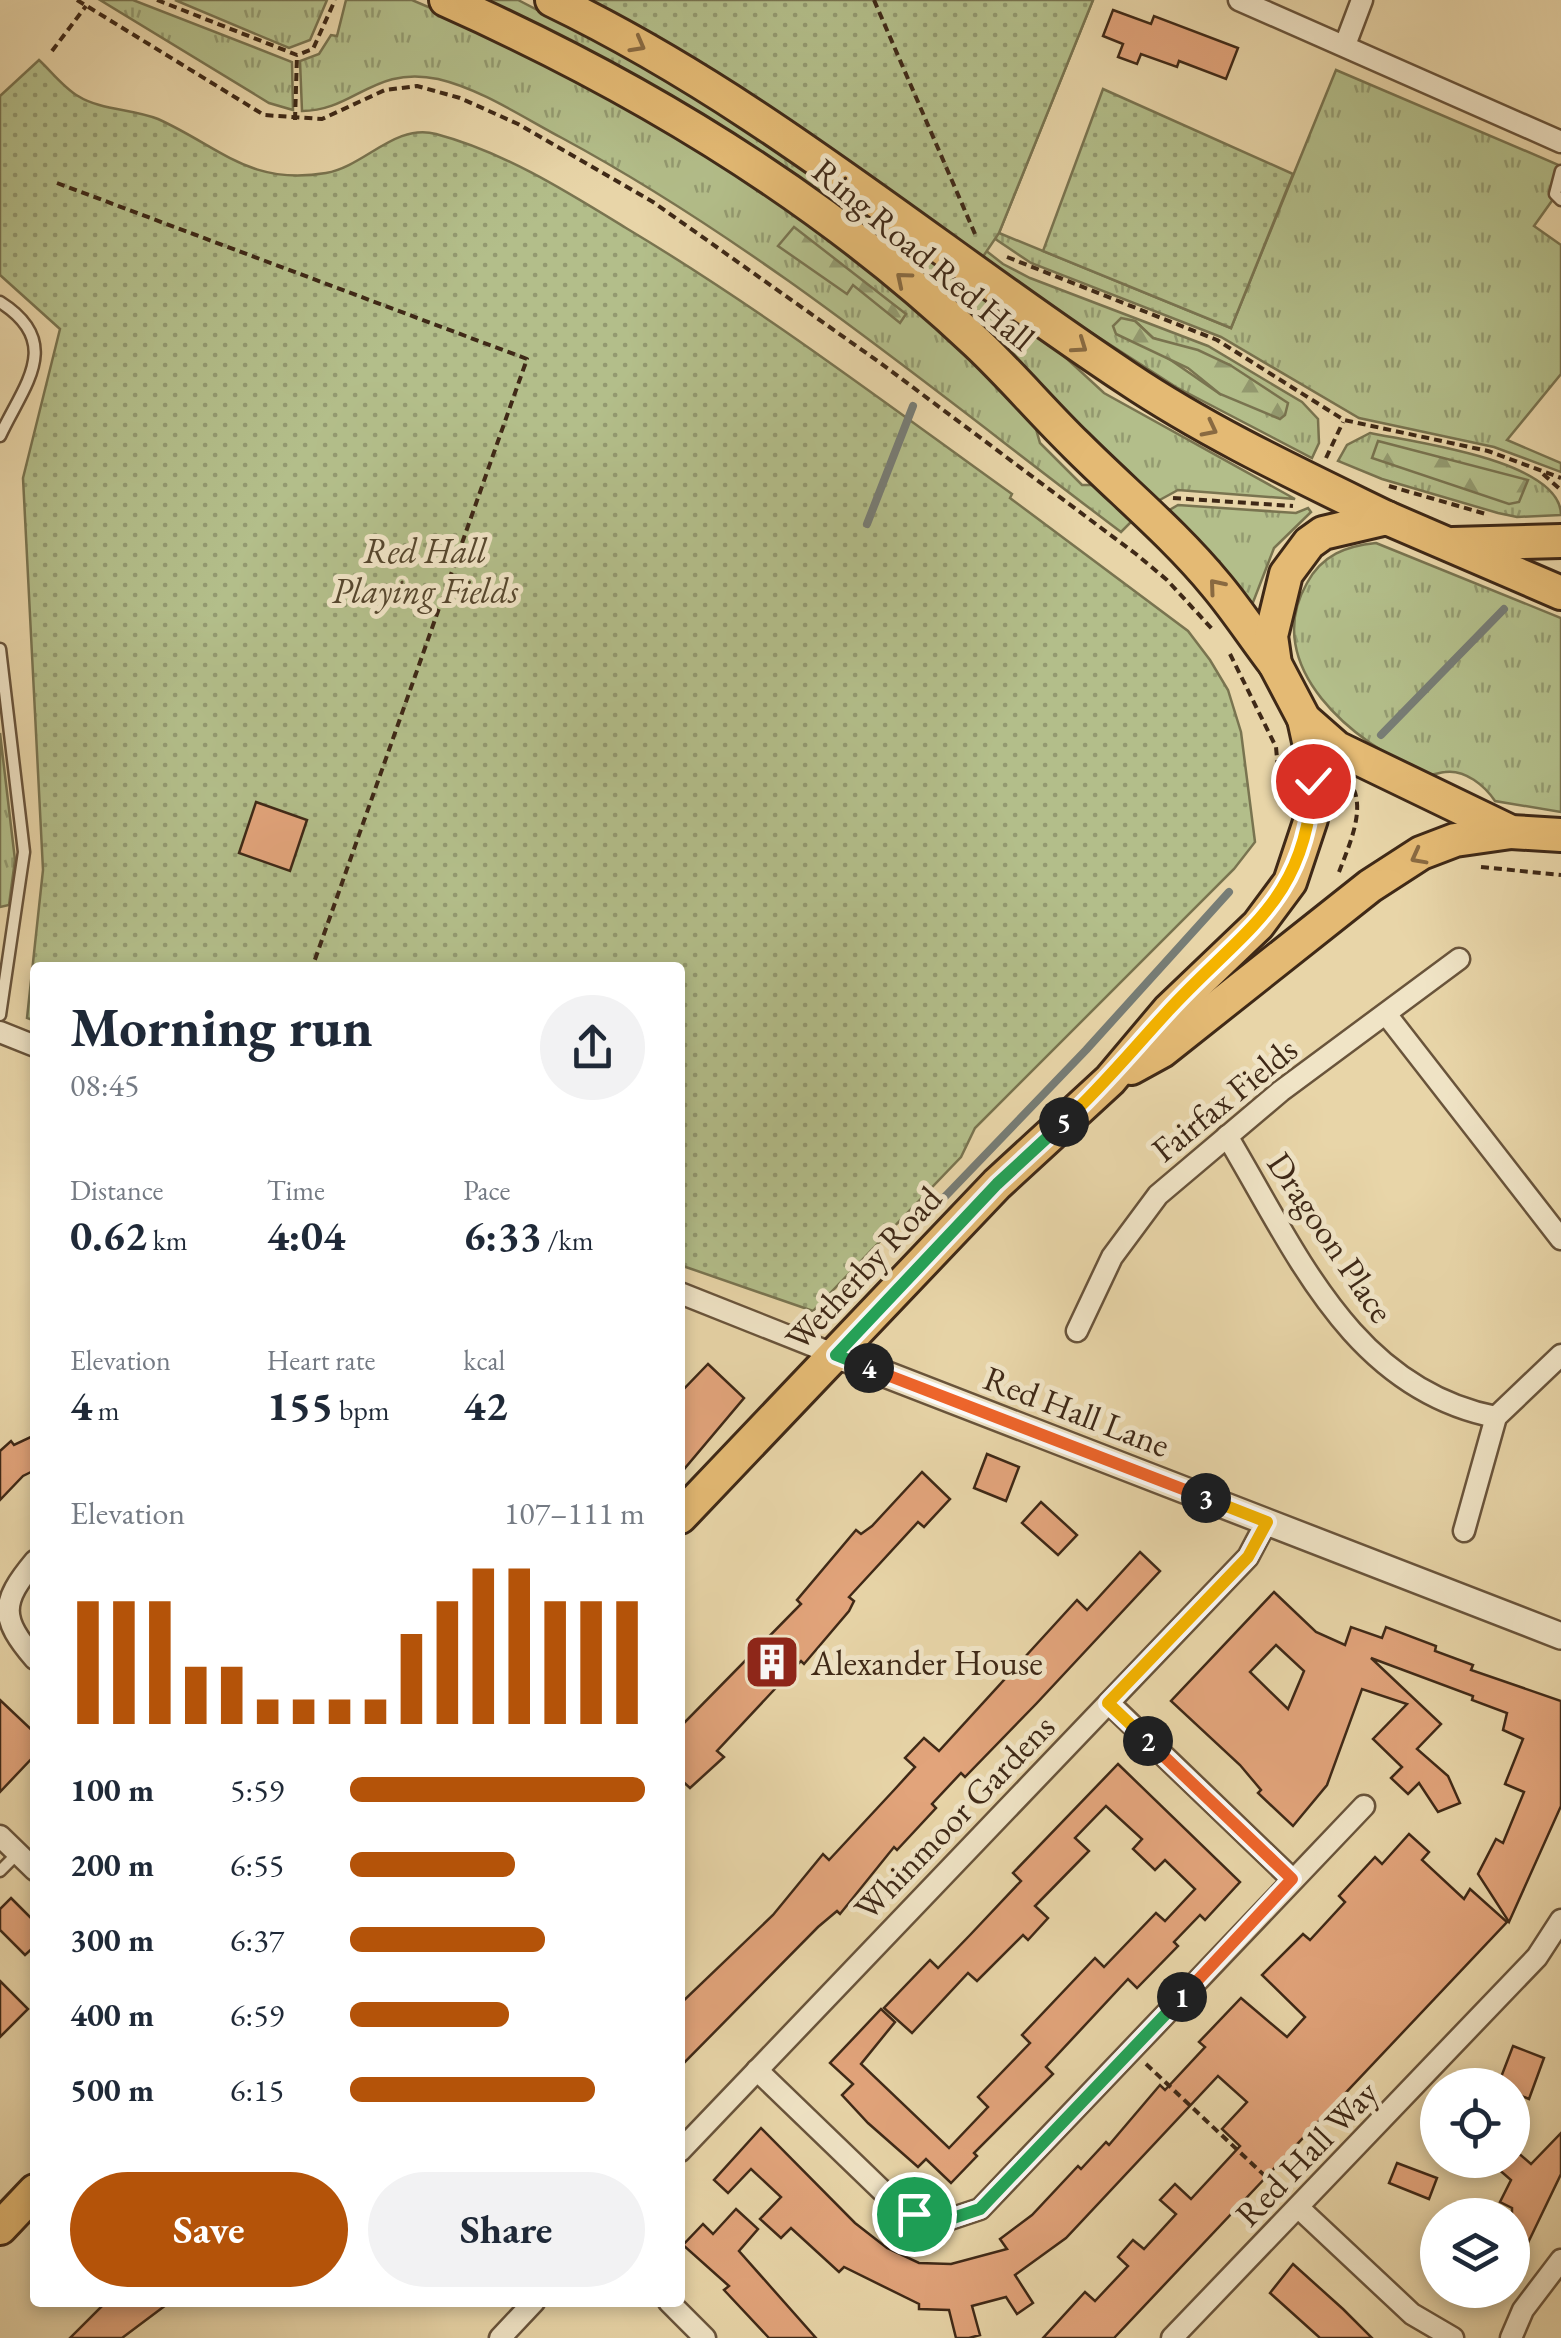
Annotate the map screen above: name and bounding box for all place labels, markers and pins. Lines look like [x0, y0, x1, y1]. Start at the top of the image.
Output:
pin [1271, 739, 1356, 824]
pin: 5 [1039, 1097, 1089, 1147]
pin: 4 [844, 1343, 894, 1393]
pin: 3 [1181, 1473, 1231, 1523]
building icon: Alexander House [742, 1632, 802, 1692]
place label: Alexander House [810, 1640, 1043, 1685]
pin: 2 [1123, 1716, 1173, 1766]
pin: 1 [1157, 1972, 1207, 2022]
pin [872, 2172, 957, 2257]

